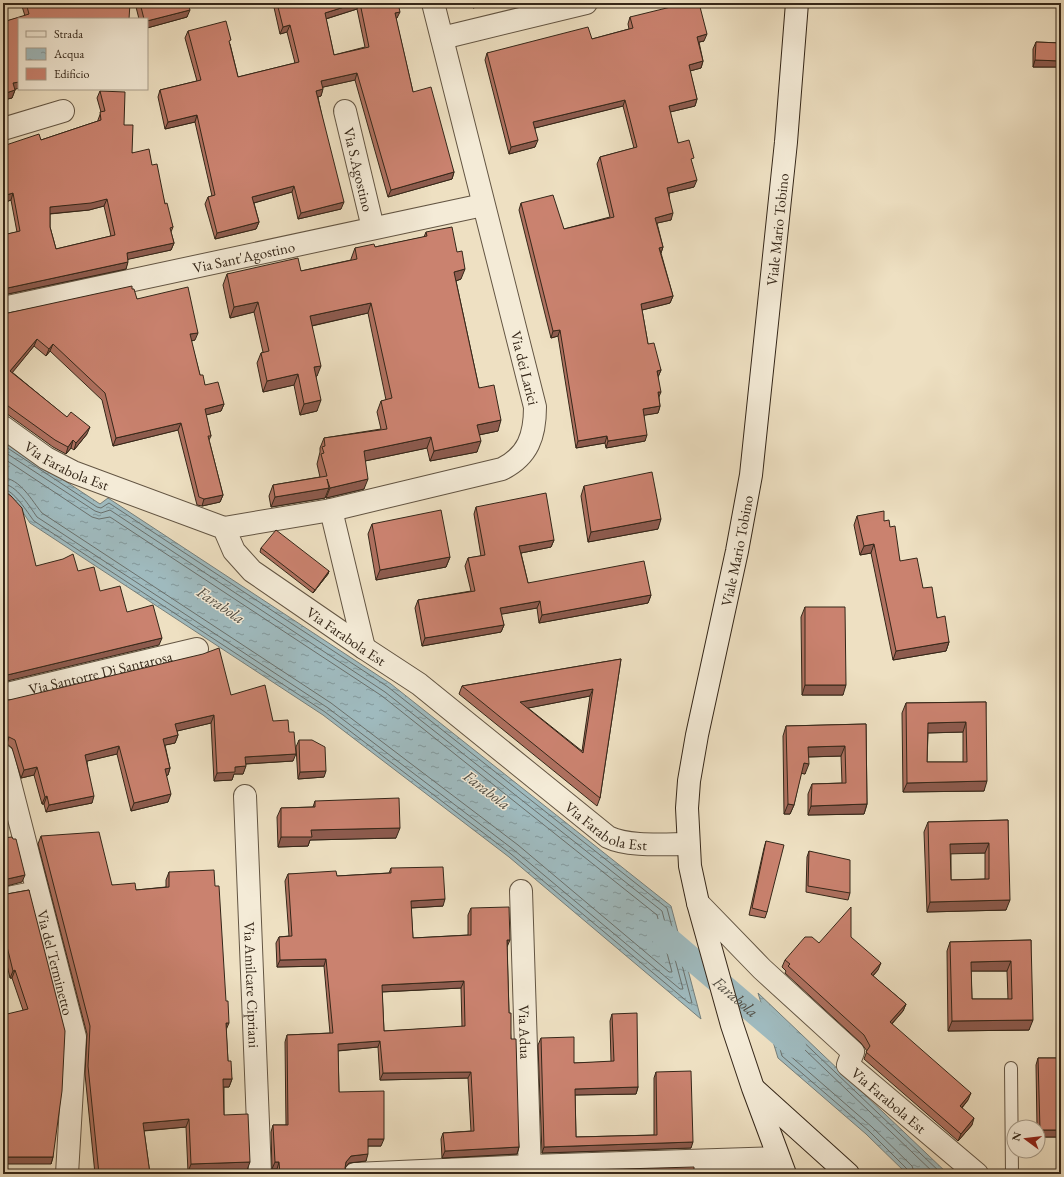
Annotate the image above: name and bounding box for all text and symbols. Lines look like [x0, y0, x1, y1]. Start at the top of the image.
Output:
legend [18, 18, 148, 90]
text: Strada [54, 26, 83, 42]
text: Acqua [53, 46, 85, 62]
text: Edificio [54, 66, 90, 82]
street label: Via S.Agostino [340, 125, 378, 213]
street label: Viale Mario Tobino [761, 172, 792, 287]
street label: Via Sant'Agostino [191, 236, 296, 277]
street label: Via dei Larici [507, 329, 543, 407]
street label: Via Farabola Est [21, 436, 112, 494]
street label: Viale Mario Tobino [716, 494, 757, 608]
water label: Farabola [192, 581, 249, 629]
street label: Via Farabola Est [303, 602, 390, 670]
street label: Via Santorre Di Santarosa [26, 646, 174, 698]
water label: Farabola [459, 765, 515, 814]
street label: Via Farabola Est [561, 797, 648, 854]
street label: Via del Terminetto [33, 908, 78, 1017]
street label: Via Amilcare Cipriani [241, 921, 264, 1049]
water label: Farabola [708, 971, 763, 1022]
street label: Via Adua [515, 1004, 536, 1059]
street label: Via Farabola Est [848, 1063, 931, 1137]
north arrow [1006, 1119, 1046, 1159]
text: N [1008, 1130, 1024, 1143]

